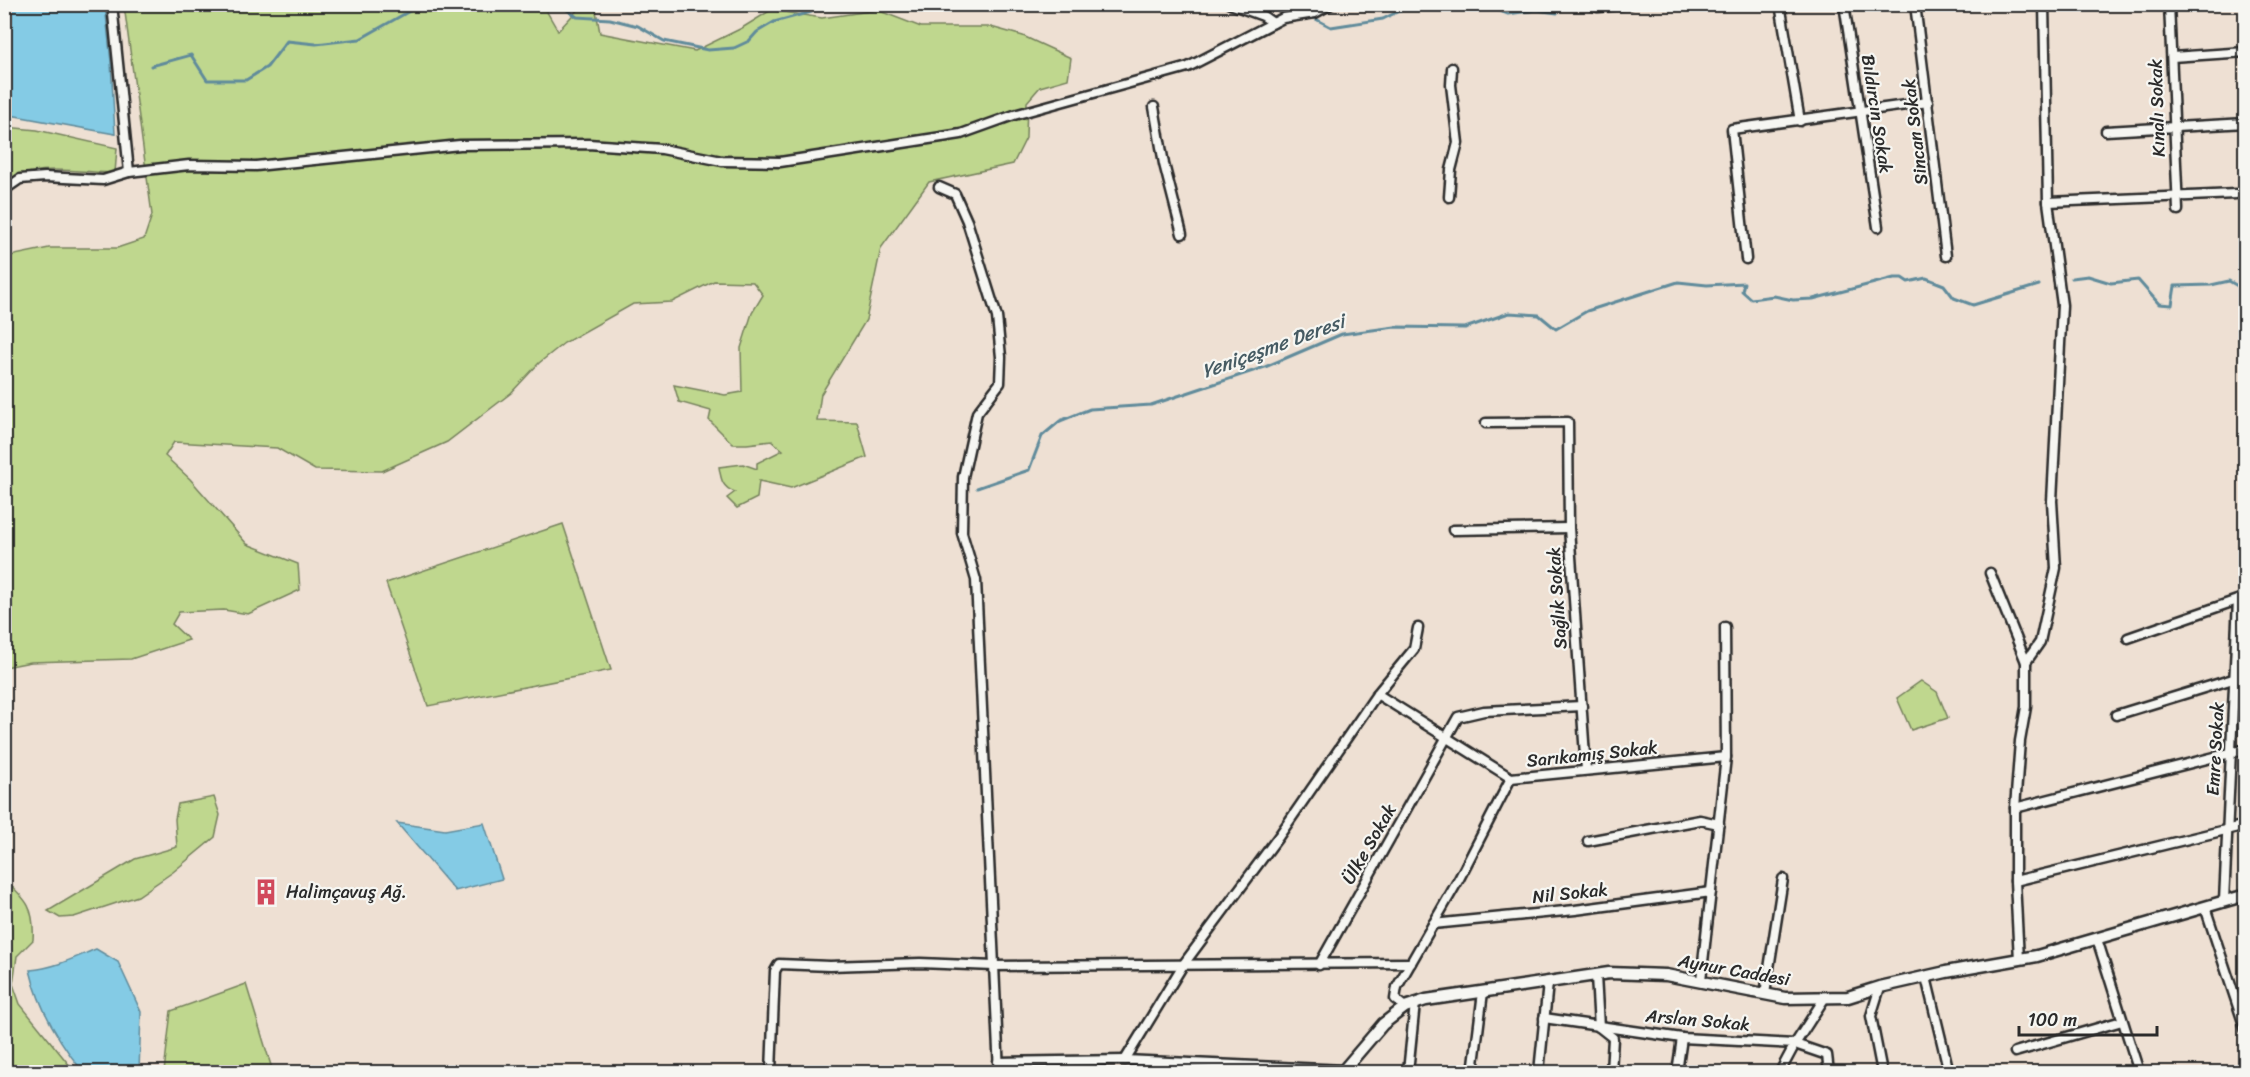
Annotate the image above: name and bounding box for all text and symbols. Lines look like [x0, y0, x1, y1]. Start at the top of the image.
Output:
street label: Bıldırcın Sokak [1852, 52, 1902, 176]
street label: Kınalı Sokak [2139, 58, 2175, 158]
street label: Sincan Sokak [1893, 77, 1937, 187]
water label: Yeniçeşme Deresi [1197, 303, 1354, 389]
street label: Sağlık Sokak [1537, 546, 1577, 650]
street label: Emre Sokak [2197, 701, 2233, 797]
street label: Sarıkamış Sokak [1525, 731, 1660, 777]
street label: Ülke Sokak [1333, 797, 1405, 891]
street label: Nil Sokak [1531, 873, 1609, 913]
place label: Halimçavuş Ağ. [286, 876, 407, 908]
building icon: Halimçavuş Ağ. [251, 877, 281, 907]
street label: Aynur Caddesi [1675, 944, 1793, 996]
street label: Arslan Sokak [1643, 999, 1752, 1040]
scale bar [2019, 999, 2157, 1037]
text: 100 m [2028, 1004, 2077, 1036]

